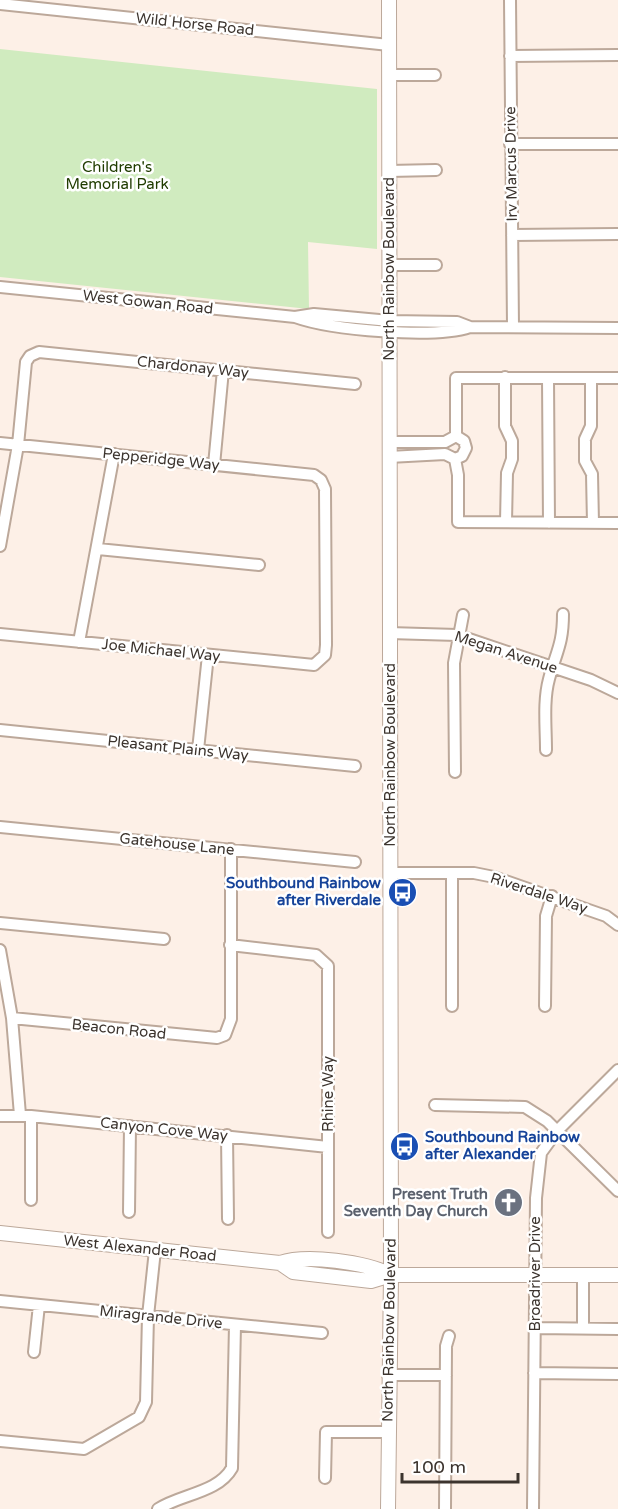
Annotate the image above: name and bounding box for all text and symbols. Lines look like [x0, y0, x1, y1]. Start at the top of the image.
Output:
street label: Wild Horse Road [135, 9, 255, 39]
street label: Irv Marcus Drive [501, 106, 521, 222]
park label: Children's Memorial Park [65, 158, 169, 193]
street label: North Rainbow Boulevard [380, 177, 398, 361]
street label: West Gowan Road [82, 286, 214, 318]
street label: Chardonay Way [136, 352, 250, 382]
street label: Pepperidge Way [102, 444, 220, 474]
street label: Megan Avenue [452, 627, 560, 677]
street label: Joe Michael Way [101, 635, 221, 665]
street label: North Rainbow Boulevard [381, 663, 399, 847]
street label: Pleasant Plains Way [106, 732, 250, 764]
street label: Gatehouse Lane [119, 829, 235, 859]
street label: Riverdale Way [488, 869, 590, 917]
place label: Southbound Rainbow after Riverdale [226, 874, 382, 909]
bus stop icon: Southbound Rainbow after Riverdale [386, 876, 418, 908]
street label: Beacon Road [71, 1015, 167, 1043]
street label: Rhine Way [319, 1056, 337, 1132]
street label: Canyon Cove Way [99, 1113, 229, 1145]
place label: Southbound Rainbow after Alexander [425, 1128, 580, 1163]
bus stop icon: Southbound Rainbow after Alexander [388, 1130, 420, 1162]
place label: Present Truth Seventh Day Church [344, 1185, 488, 1221]
church icon: Present Truth Seventh Day Church [493, 1187, 525, 1219]
street label: Broadriver Drive [526, 1216, 544, 1332]
street label: West Alexander Road [62, 1231, 218, 1265]
street label: North Rainbow Boulevard [378, 1238, 400, 1422]
street label: Miragrande Drive [98, 1302, 224, 1332]
scale bar [402, 1446, 518, 1484]
text: 100 m [411, 1456, 466, 1478]

